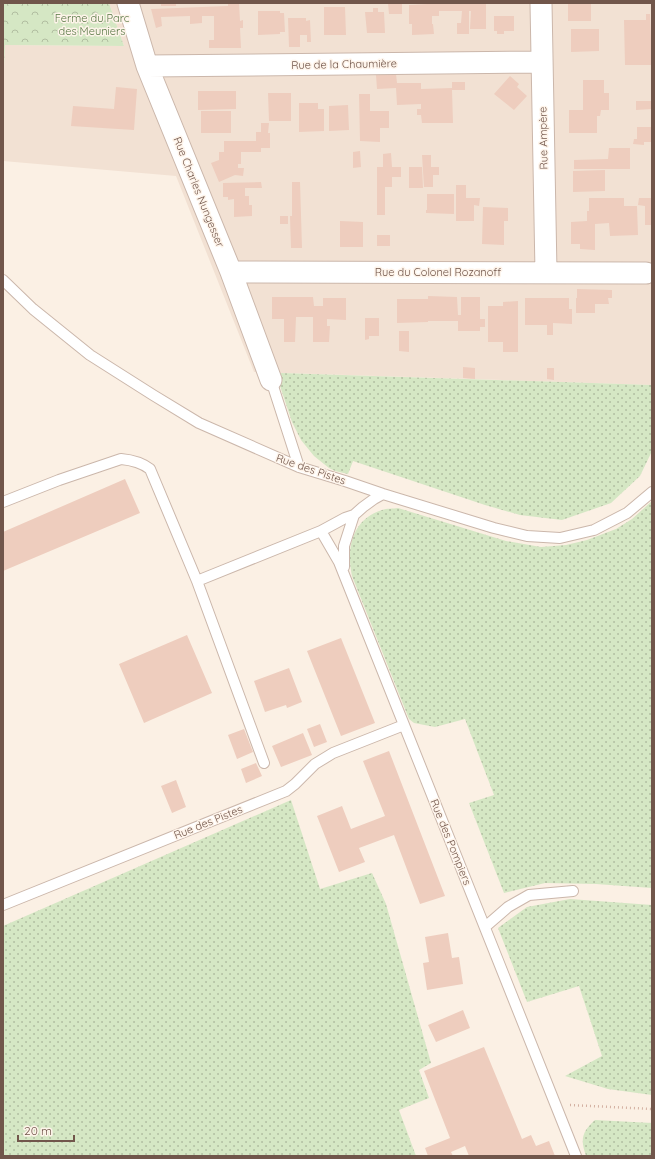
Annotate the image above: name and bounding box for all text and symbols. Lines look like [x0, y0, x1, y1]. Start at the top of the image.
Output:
park label: Ferme du Parc des Meuniers [55, 11, 130, 38]
street label: Rue de la Chaumière [291, 56, 397, 72]
street label: Rue Ampère [535, 106, 551, 170]
street label: Rue Charles Nungesser [170, 135, 228, 250]
street label: Rue du Colonel Rozanoff [375, 265, 501, 279]
street label: Rue des Pistes [274, 451, 348, 487]
street label: Rue des Pompiers [427, 797, 475, 887]
street label: Rue des Pistes [172, 802, 244, 842]
scale bar [18, 1117, 74, 1143]
text: 20 m [24, 1123, 52, 1138]

